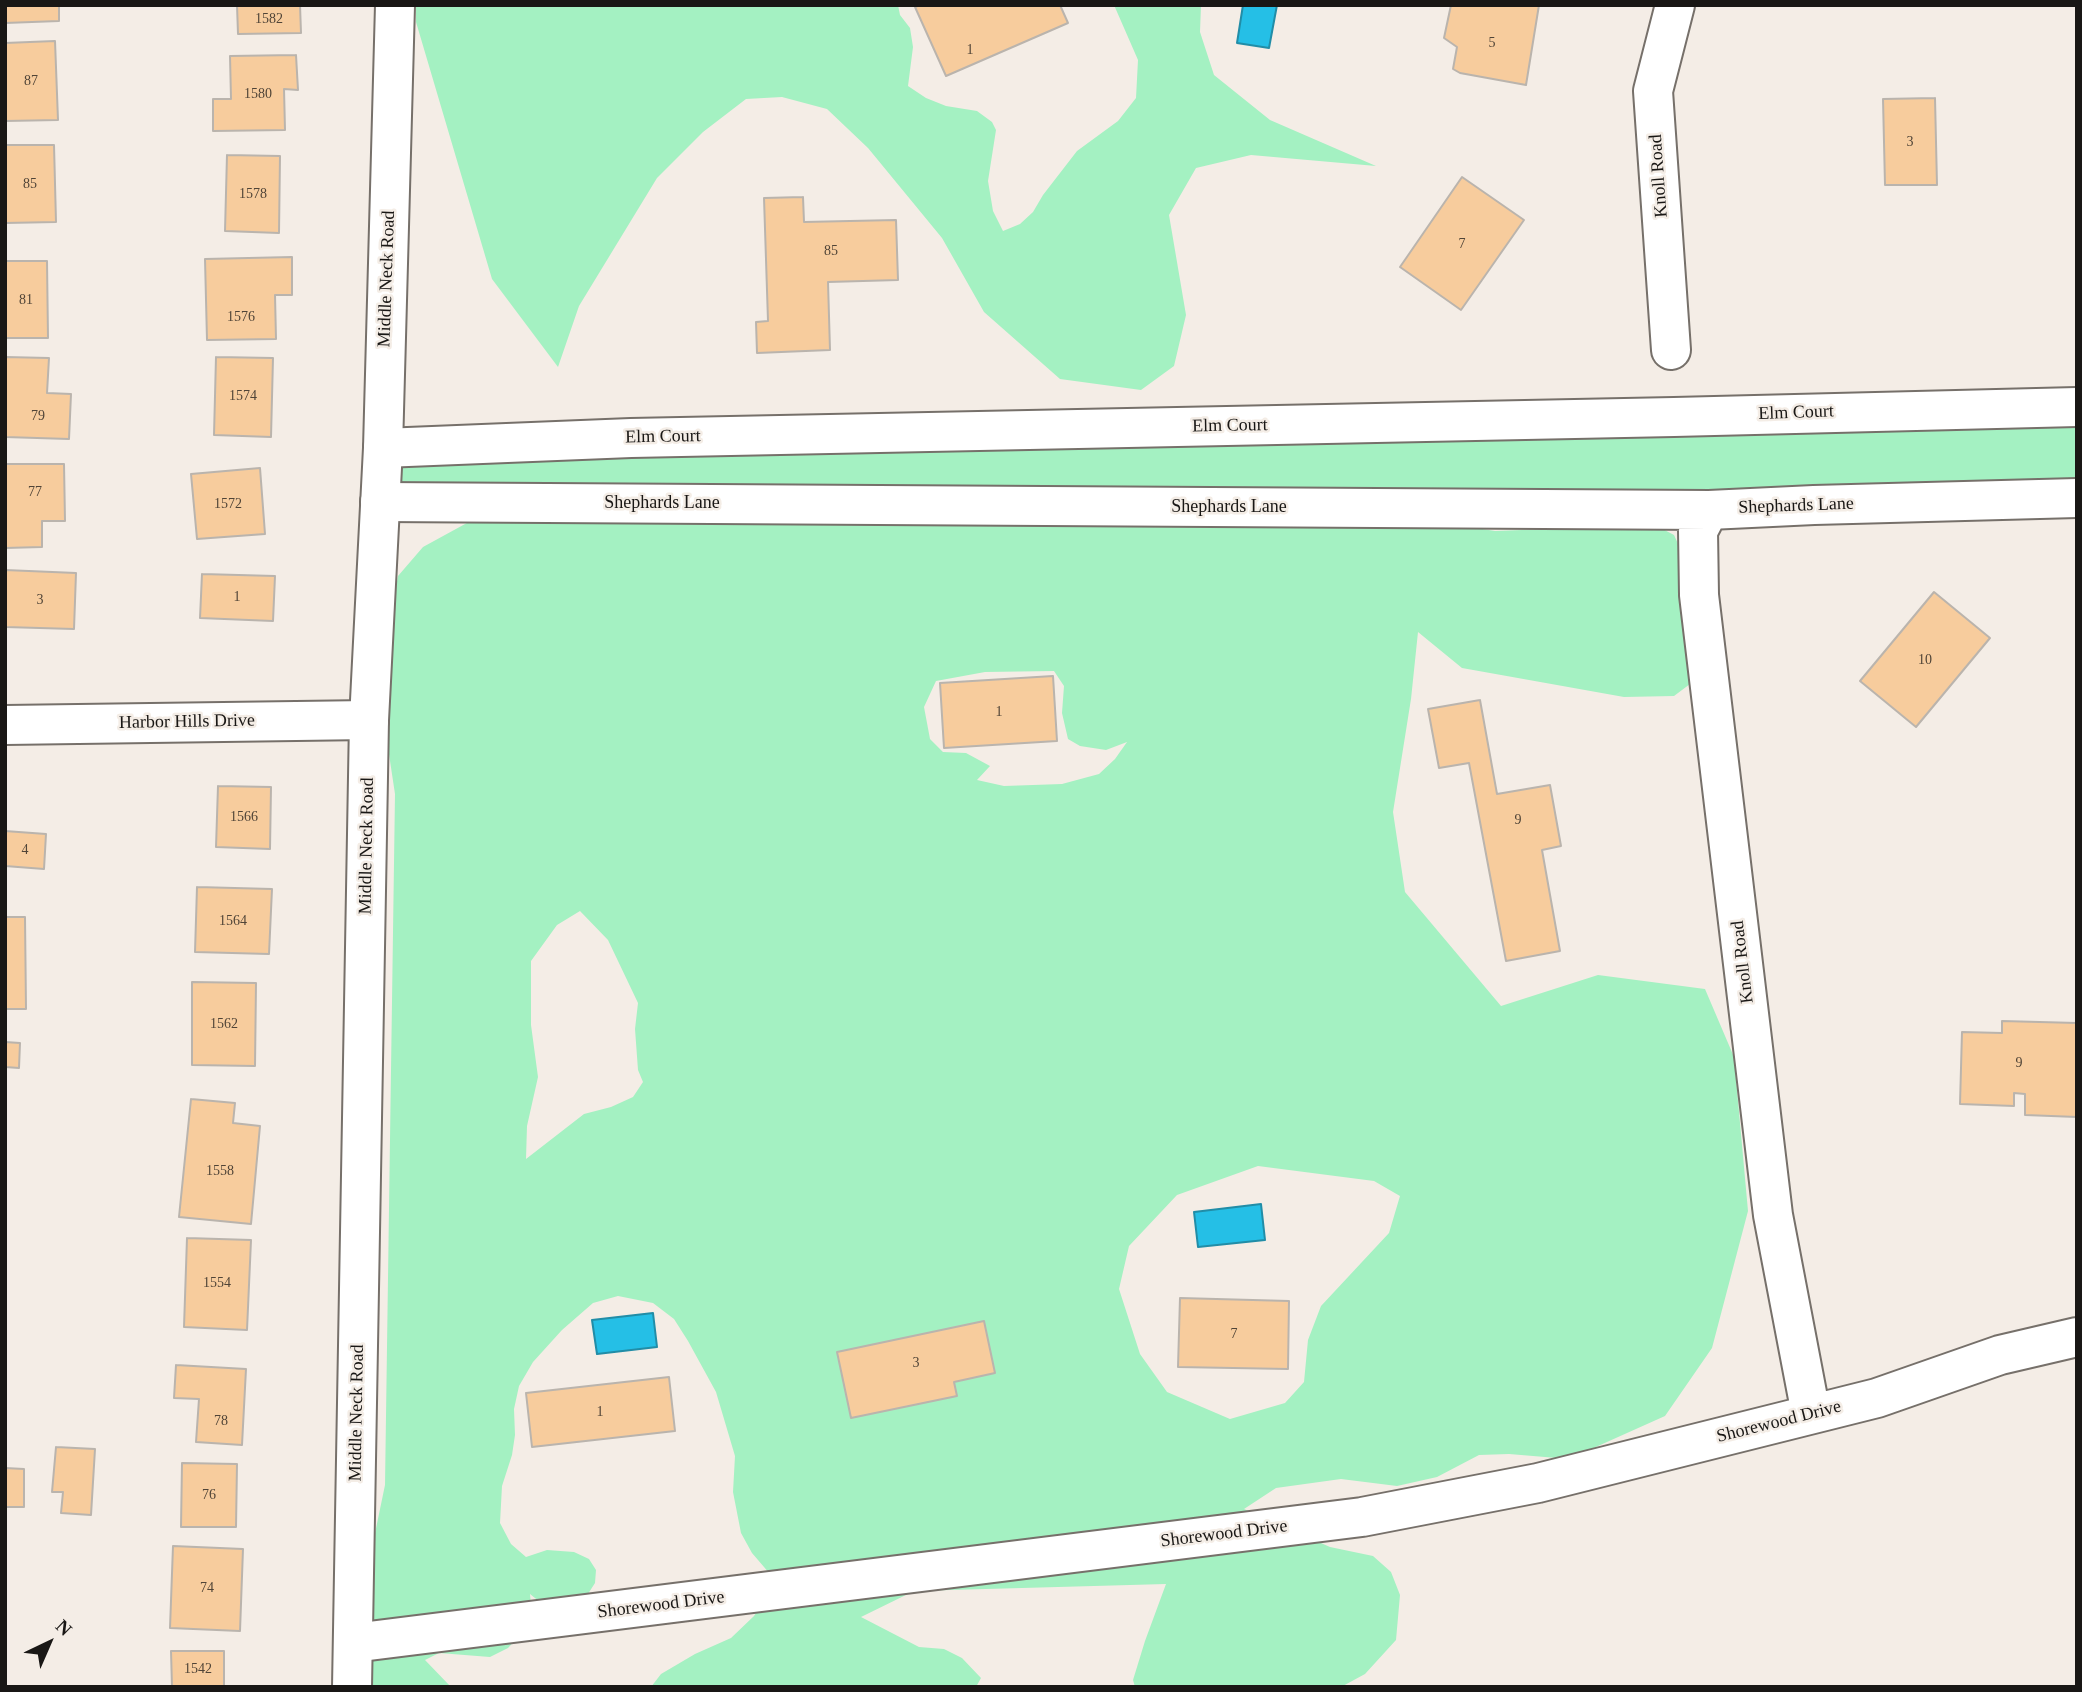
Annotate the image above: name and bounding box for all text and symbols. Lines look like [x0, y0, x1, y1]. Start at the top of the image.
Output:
house number: 1582 [255, 11, 283, 27]
house number: 5 [1488, 35, 1496, 51]
house number: 1 [967, 42, 974, 58]
house number: 87 [24, 73, 38, 89]
house number: 1580 [244, 86, 272, 102]
street label: Knoll Road [1645, 134, 1673, 218]
house number: 3 [1906, 134, 1913, 150]
house number: 85 [23, 176, 37, 192]
house number: 1578 [239, 186, 267, 202]
street label: Middle Neck Road [374, 210, 400, 348]
house number: 7 [1458, 236, 1466, 252]
house number: 85 [824, 243, 838, 259]
house number: 81 [19, 292, 33, 308]
house number: 1576 [227, 309, 255, 325]
house number: 1574 [229, 388, 257, 404]
street label: Elm Court [1758, 401, 1834, 425]
house number: 79 [31, 408, 45, 424]
street label: Elm Court [1192, 415, 1268, 437]
street label: Elm Court [625, 426, 701, 448]
house number: 77 [28, 484, 42, 500]
street label: Shephards Lane [604, 492, 720, 514]
street label: Shephards Lane [1738, 493, 1854, 519]
house number: 1572 [214, 496, 242, 512]
street label: Shephards Lane [1171, 496, 1287, 518]
house number: 1 [233, 589, 240, 605]
house number: 3 [36, 592, 44, 608]
house number: 10 [1918, 652, 1932, 668]
house number: 1 [996, 704, 1002, 720]
street label: Harbor Hills Drive [119, 710, 255, 734]
street label: Middle Neck Road [355, 777, 379, 915]
house number: 1566 [230, 809, 258, 825]
house number: 9 [1514, 812, 1522, 828]
house number: 4 [22, 842, 28, 858]
house number: 1564 [219, 913, 247, 929]
street label: Knoll Road [1727, 919, 1759, 1005]
house number: 1562 [210, 1016, 238, 1032]
house number: 9 [2016, 1055, 2022, 1071]
house number: 1558 [206, 1163, 234, 1179]
house number: 1554 [203, 1275, 231, 1291]
house number: 7 [1230, 1326, 1238, 1342]
street label: Middle Neck Road [345, 1344, 369, 1482]
house number: 3 [912, 1355, 920, 1371]
street label: Shorewood Drive [1715, 1396, 1843, 1448]
house number: 1 [596, 1404, 604, 1420]
house number: 78 [214, 1413, 228, 1429]
house number: 76 [202, 1487, 216, 1503]
street label: Shorewood Drive [1159, 1516, 1289, 1552]
house number: 74 [200, 1580, 214, 1596]
street label: Shorewood Drive [596, 1587, 726, 1623]
north arrow [14, 1608, 84, 1678]
text: N [52, 1615, 76, 1640]
house number: 1542 [184, 1661, 212, 1677]

